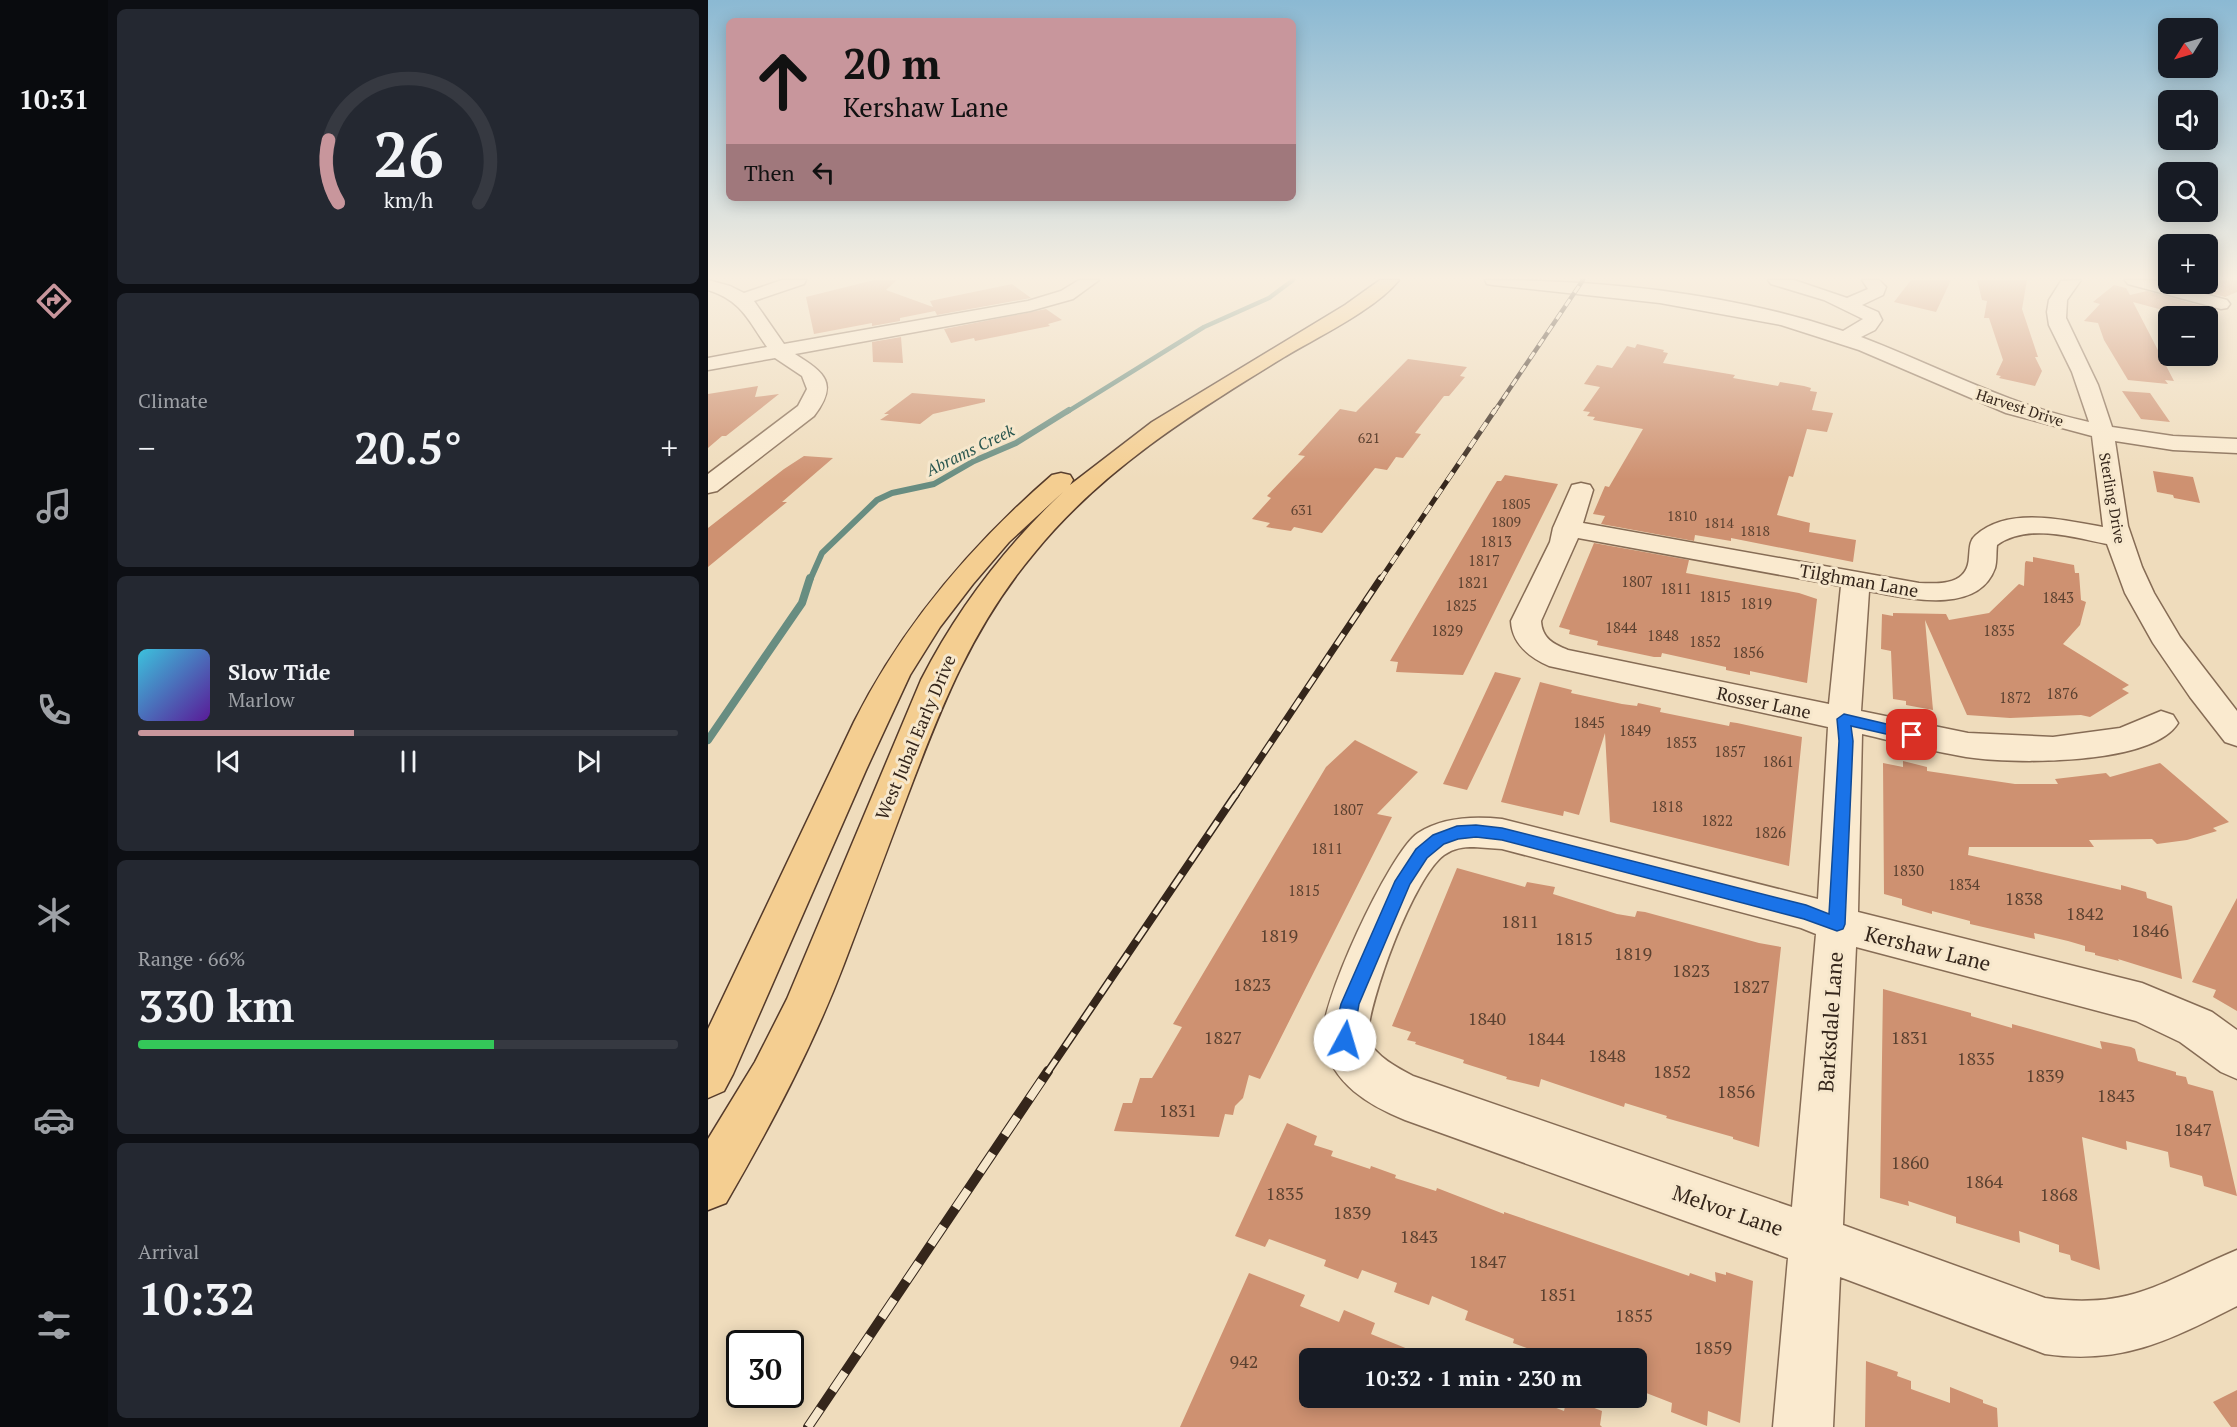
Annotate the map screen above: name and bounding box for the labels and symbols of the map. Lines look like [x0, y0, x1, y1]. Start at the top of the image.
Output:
north arrow [2158, 18, 2218, 78]
street label: Harvest Drive [1974, 383, 2066, 431]
water label: Abrams Creek [921, 419, 1018, 481]
house number: 621 [1358, 428, 1380, 447]
street label: Sterling Drive [2095, 451, 2131, 545]
house number: 1805 [1501, 494, 1531, 513]
house number: 631 [1291, 500, 1313, 519]
house number: 1810 [1667, 506, 1697, 525]
house number: 1809 [1491, 512, 1521, 531]
house number: 1814 [1704, 513, 1734, 532]
house number: 1818 [1740, 521, 1770, 540]
house number: 1813 [1480, 531, 1512, 551]
house number: 1817 [1468, 550, 1500, 570]
street label: Tilghman Lane [1798, 558, 1920, 602]
house number: 1807 [1621, 571, 1653, 591]
house number: 1821 [1457, 572, 1489, 592]
house number: 1811 [1660, 578, 1692, 598]
house number: 1815 [1699, 586, 1731, 606]
house number: 1843 [2042, 587, 2074, 607]
house number: 1819 [1740, 593, 1772, 613]
house number: 1825 [1445, 595, 1477, 615]
house number: 1844 [1605, 617, 1637, 637]
house number: 1829 [1431, 620, 1463, 640]
house number: 1835 [1983, 620, 2015, 640]
house number: 1848 [1647, 625, 1679, 645]
house number: 1852 [1689, 631, 1721, 651]
house number: 1856 [1732, 642, 1764, 662]
street label: West Jubal Early Drive [869, 651, 961, 823]
street label: Rosser Lane [1715, 680, 1813, 724]
house number: 1876 [2046, 683, 2078, 703]
house number: 1872 [1999, 687, 2031, 707]
pin [1886, 709, 1937, 760]
house number: 1845 [1573, 712, 1605, 732]
house number: 1849 [1619, 720, 1651, 740]
house number: 1853 [1665, 732, 1697, 752]
house number: 1857 [1714, 741, 1746, 761]
house number: 1861 [1762, 751, 1794, 771]
house number: 1818 [1651, 796, 1683, 816]
house number: 1807 [1332, 799, 1364, 819]
house number: 1822 [1701, 810, 1733, 830]
house number: 1826 [1754, 822, 1786, 842]
house number: 1811 [1311, 838, 1343, 858]
house number: 1830 [1892, 860, 1924, 880]
house number: 1834 [1948, 874, 1980, 894]
house number: 1815 [1288, 880, 1320, 900]
house number: 1838 [2005, 886, 2043, 910]
house number: 1842 [2066, 901, 2104, 925]
house number: 1811 [1501, 909, 1539, 933]
house number: 1846 [2131, 918, 2170, 942]
street label: Kershaw Lane [1862, 919, 1994, 977]
house number: 1819 [1260, 923, 1298, 947]
house number: 1815 [1555, 926, 1593, 950]
house number: 1819 [1614, 941, 1652, 965]
street label: Barksdale Lane [1811, 951, 1849, 1093]
house number: 1823 [1672, 958, 1710, 982]
house number: 1823 [1233, 972, 1271, 996]
house number: 1827 [1732, 974, 1770, 998]
house number: 1840 [1468, 1006, 1506, 1030]
position arrow [1313, 1008, 1377, 1072]
house number: 1827 [1204, 1025, 1242, 1049]
house number: 1831 [1891, 1025, 1929, 1049]
house number: 1844 [1527, 1026, 1566, 1050]
house number: 1848 [1588, 1043, 1626, 1067]
house number: 1835 [1957, 1046, 1995, 1070]
house number: 1852 [1653, 1059, 1691, 1083]
house number: 1839 [2026, 1063, 2064, 1087]
house number: 1856 [1717, 1079, 1756, 1103]
house number: 1843 [2097, 1083, 2135, 1107]
house number: 1831 [1159, 1098, 1197, 1122]
house number: 1847 [2174, 1117, 2212, 1141]
house number: 1860 [1891, 1150, 1929, 1174]
house number: 1864 [1965, 1169, 2004, 1193]
street label: Melvor Lane [1669, 1178, 1787, 1242]
house number: 1835 [1266, 1181, 1304, 1205]
house number: 1868 [2040, 1182, 2078, 1206]
house number: 1839 [1333, 1200, 1371, 1224]
house number: 1843 [1400, 1224, 1438, 1248]
house number: 1847 [1469, 1249, 1507, 1273]
house number: 1851 [1539, 1282, 1577, 1306]
house number: 1855 [1615, 1303, 1653, 1327]
speed limit sign: 30 [726, 1330, 804, 1408]
house number: 1859 [1694, 1335, 1732, 1359]
house number: 942 [1230, 1349, 1258, 1373]

